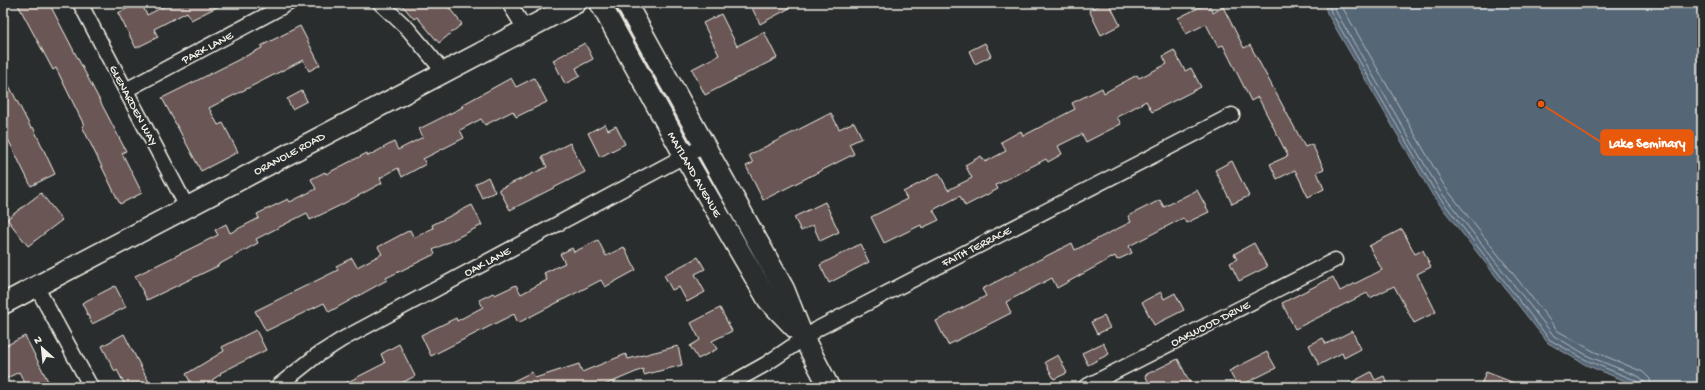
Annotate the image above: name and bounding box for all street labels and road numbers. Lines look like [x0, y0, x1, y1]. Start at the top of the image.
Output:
street label: PARK LANE [179, 29, 237, 69]
street label: GLENARDEN WAY [105, 63, 160, 149]
street label: ORANOLE ROAD [252, 130, 328, 179]
street label: MAITLAND AVENUE [663, 130, 724, 221]
street label: FAITH TERRACE [939, 224, 1014, 272]
street label: OAK LANE [462, 244, 514, 281]
street label: OAKWOOD DRIVE [1169, 298, 1253, 351]

